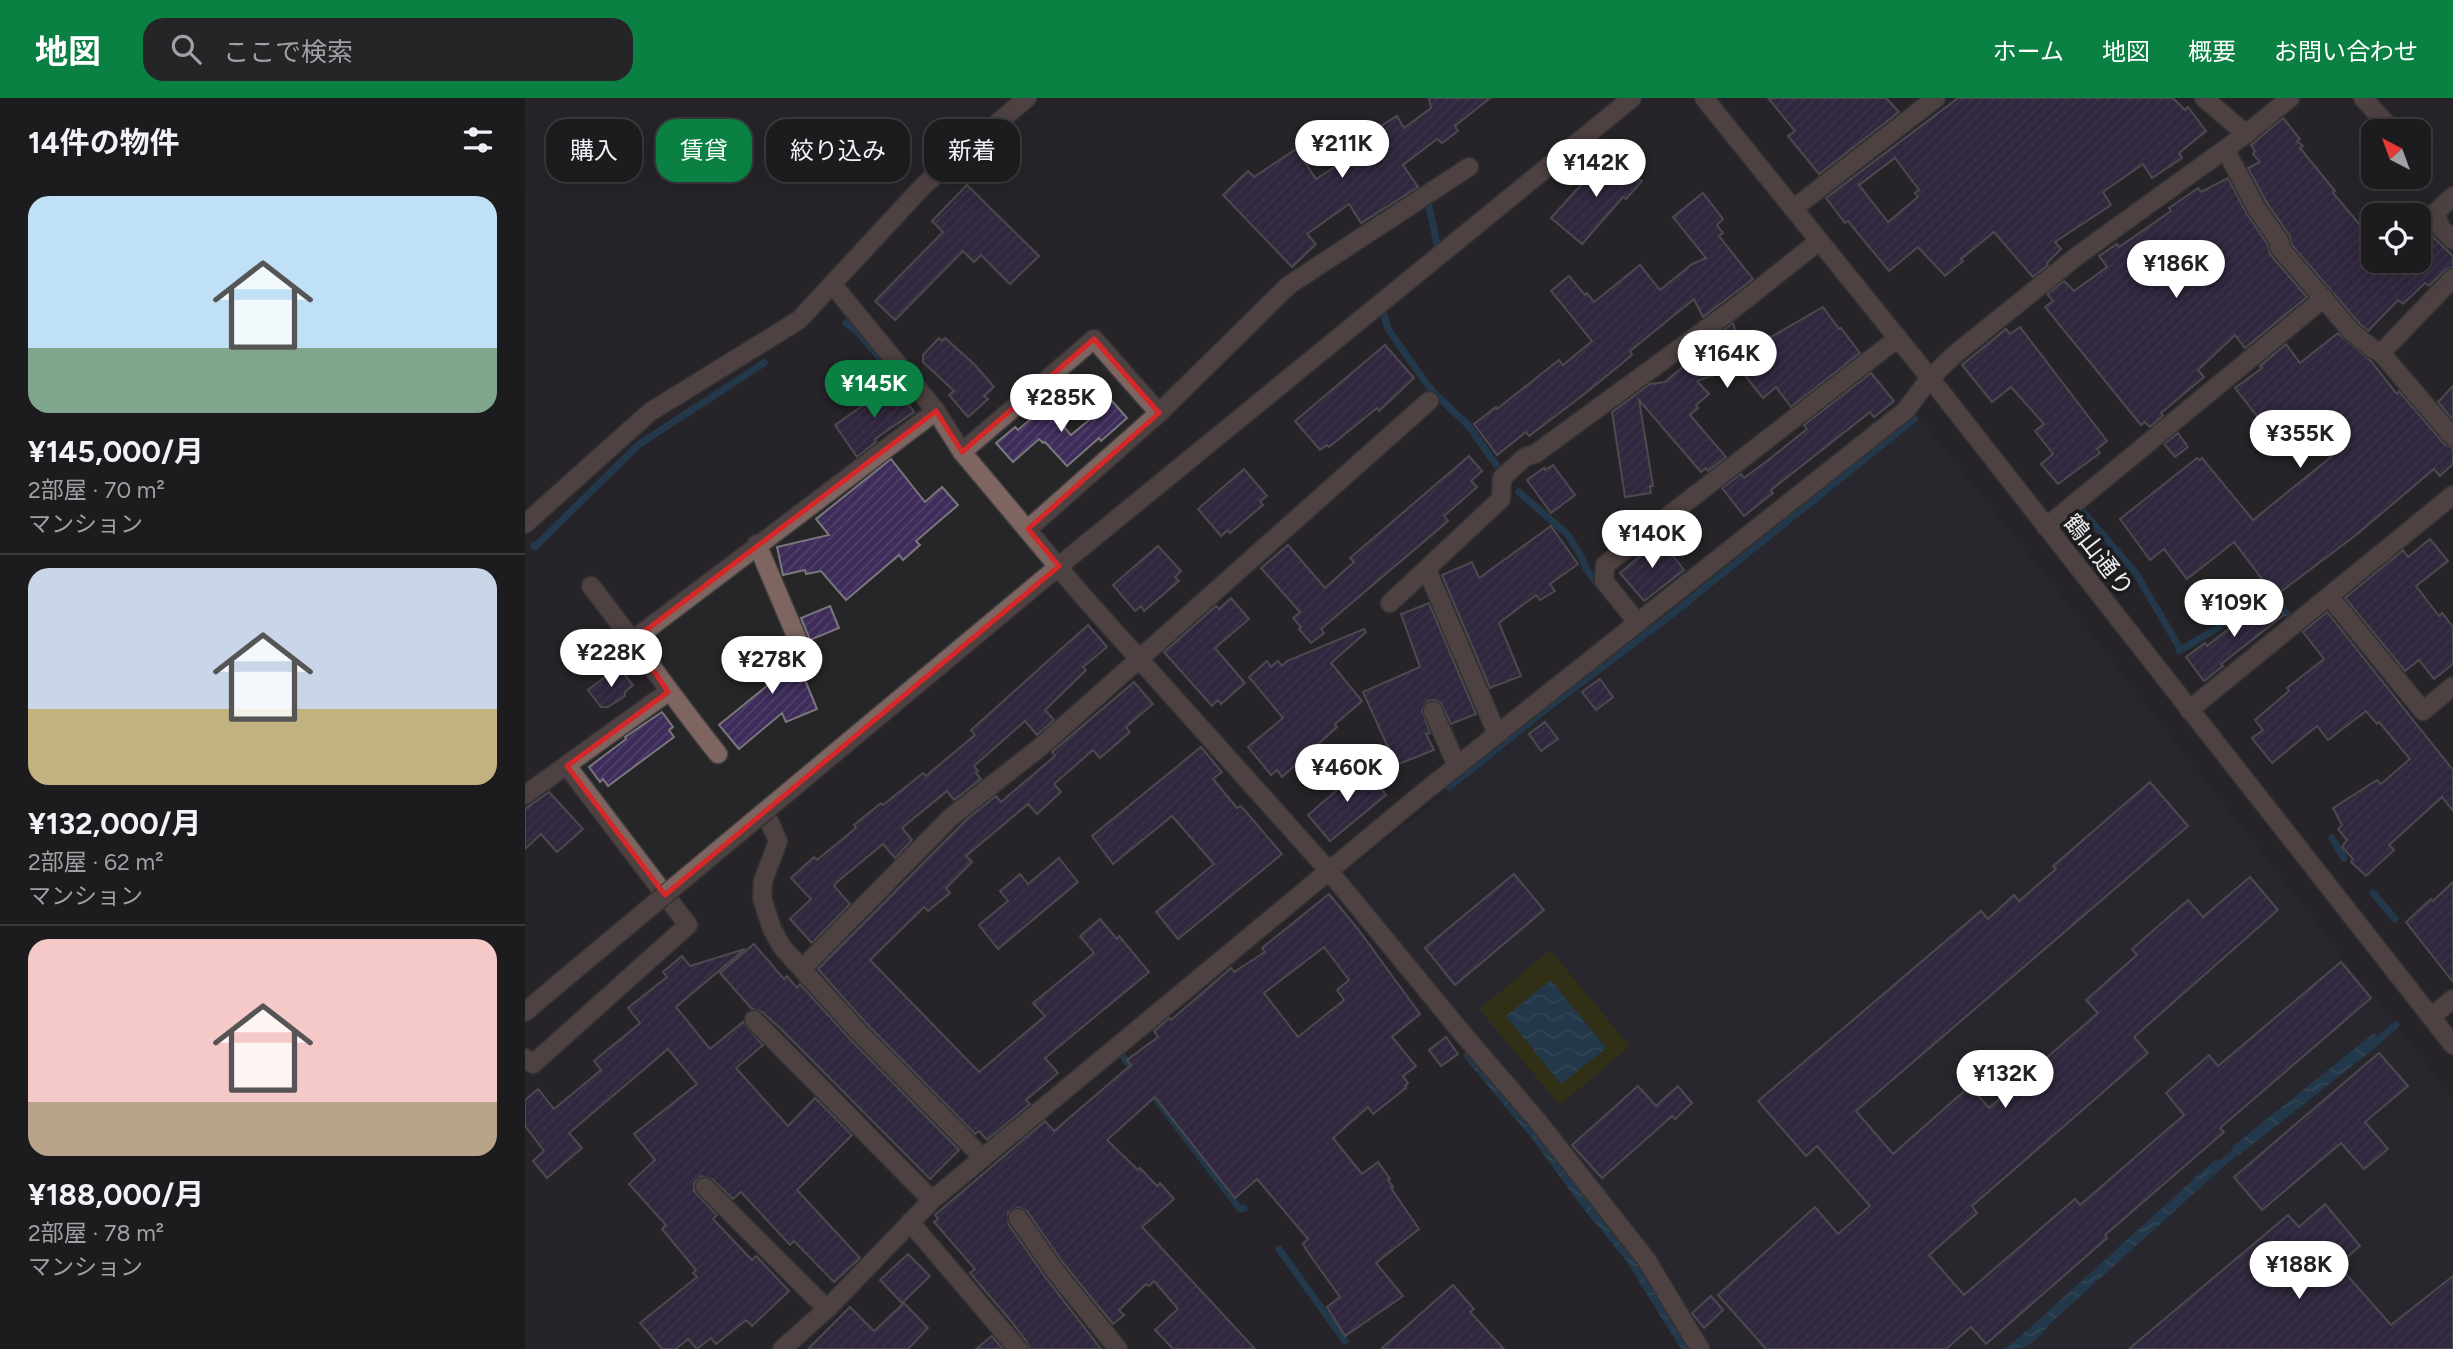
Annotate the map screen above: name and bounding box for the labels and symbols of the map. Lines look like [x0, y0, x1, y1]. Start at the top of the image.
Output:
north arrow [2361, 119, 2431, 189]
pin: ¥211K [1293, 120, 1391, 180]
pin: ¥142K [1547, 140, 1645, 199]
pin: ¥186K [2127, 240, 2225, 300]
pin: ¥164K [1678, 330, 1776, 390]
pin: ¥145K [825, 360, 923, 420]
pin: ¥285K [1012, 374, 1110, 434]
pin: ¥355K [2251, 410, 2349, 470]
street label: 鶴山通り [2058, 508, 2140, 602]
pin: ¥140K [1603, 510, 1701, 570]
pin: ¥109K [2185, 580, 2283, 639]
pin: ¥228K [562, 630, 660, 689]
pin: ¥278K [723, 636, 821, 696]
pin: ¥460K [1298, 744, 1396, 804]
pin: ¥132K [1956, 1051, 2054, 1110]
pin: ¥188K [2250, 1242, 2348, 1301]

